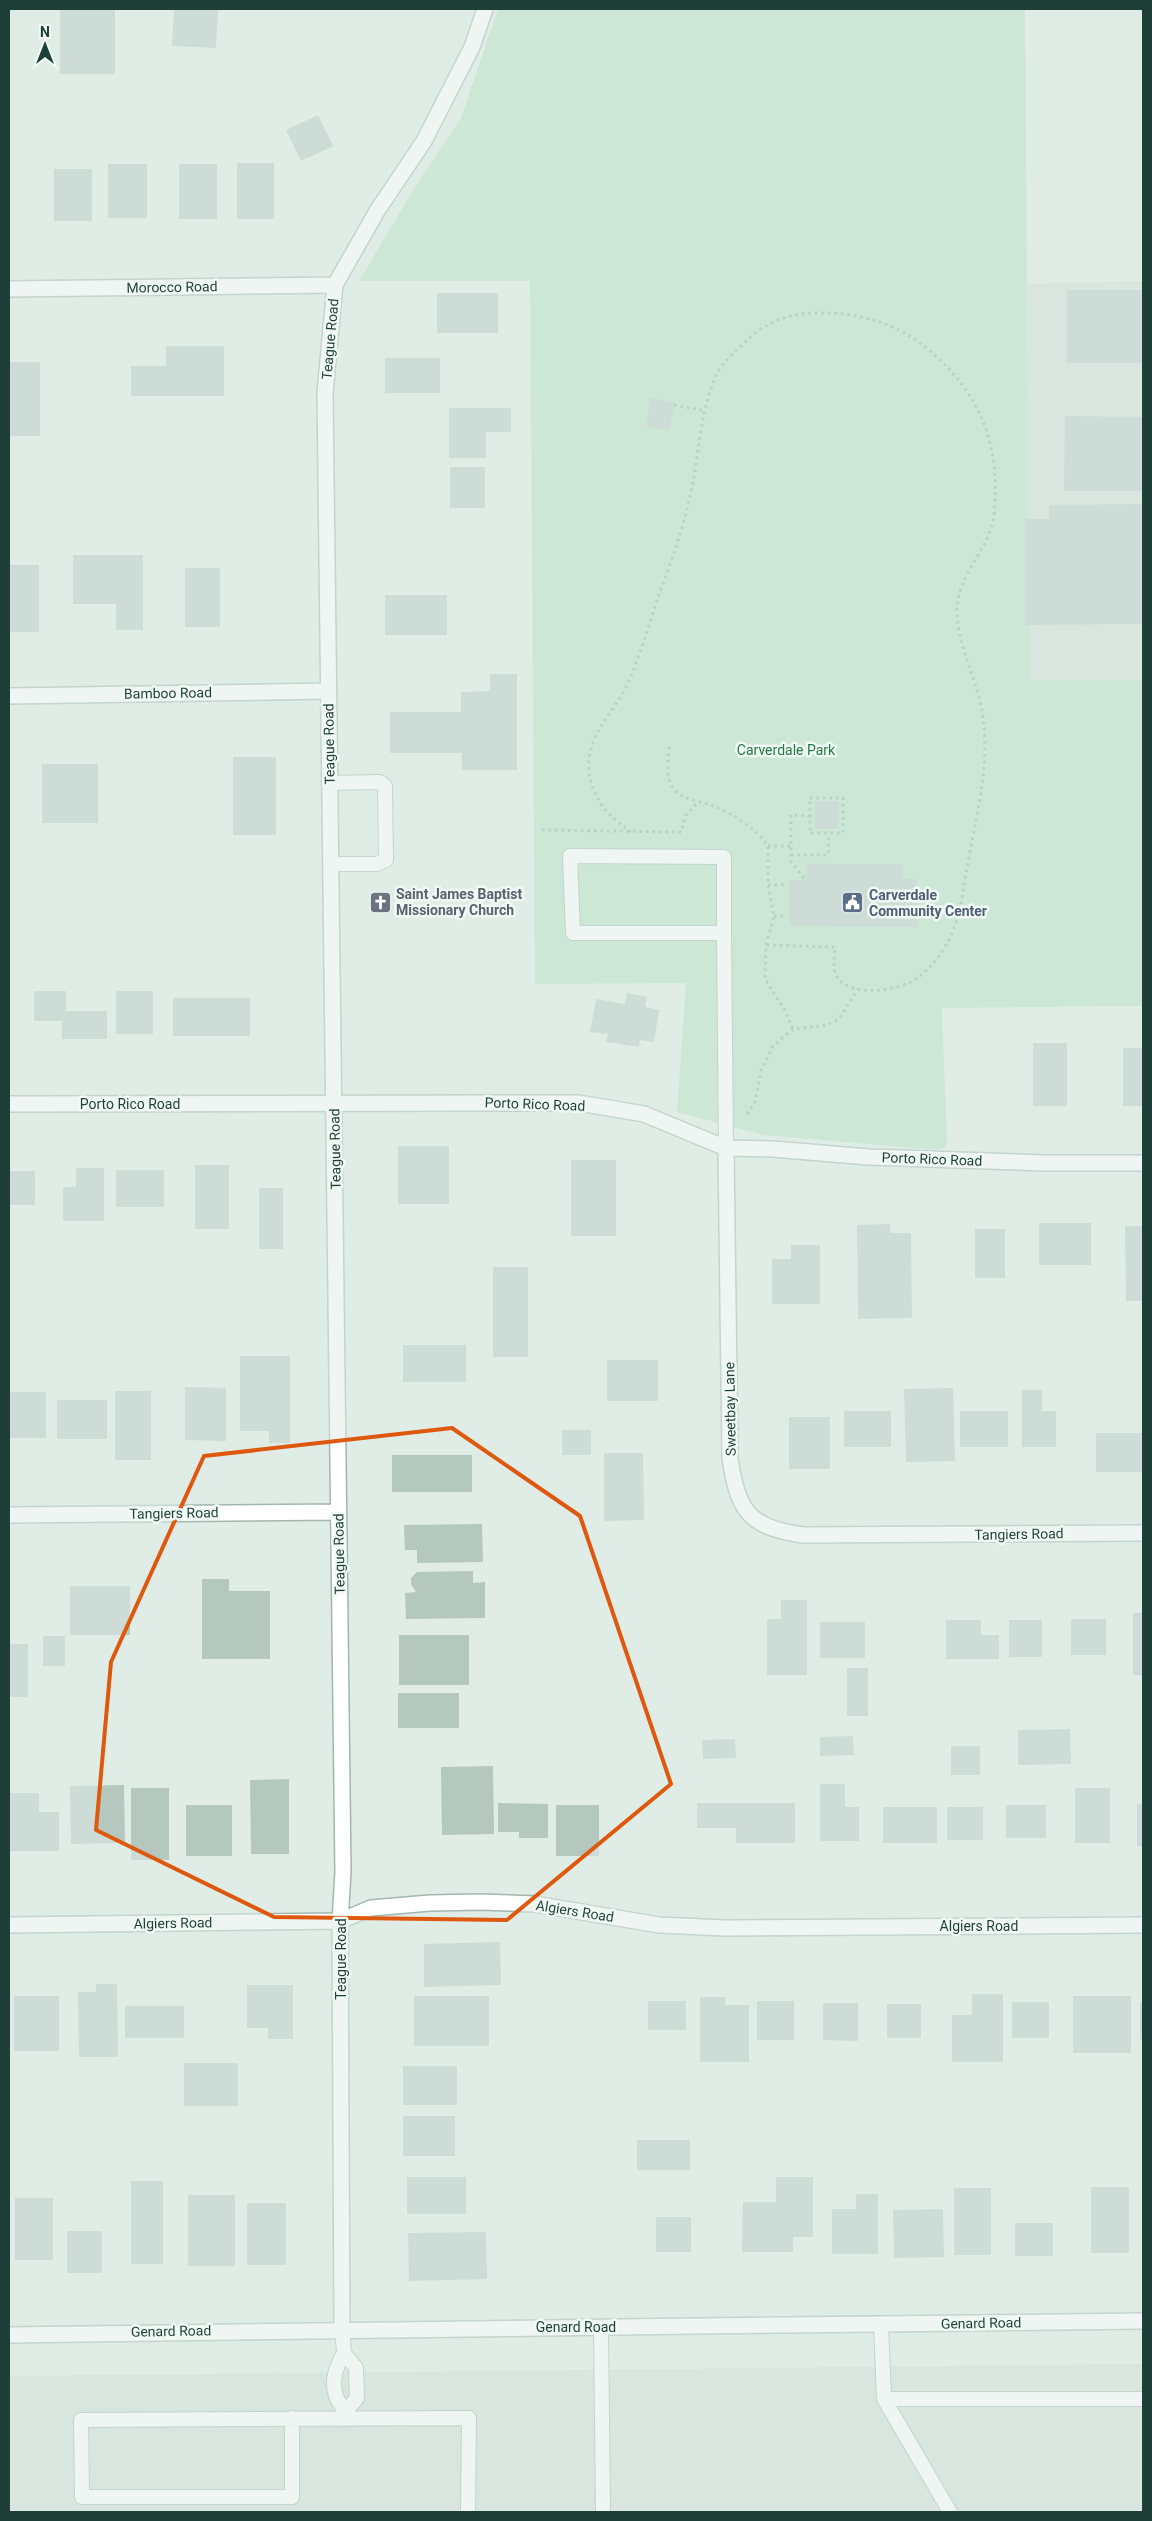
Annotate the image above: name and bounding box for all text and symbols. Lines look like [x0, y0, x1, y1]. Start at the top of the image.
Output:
north arrow [20, 20, 70, 70]
text: N [40, 24, 50, 40]
street label: Morocco Road [126, 278, 218, 296]
street label: Teague Road [318, 298, 342, 380]
street label: Bamboo Road [124, 684, 212, 702]
street label: Teague Road [320, 703, 338, 785]
park label: Carverdale Park [737, 742, 836, 758]
place label: Saint James Baptist Missionary Church [396, 886, 522, 918]
place label: Carverdale Community Center [869, 887, 987, 919]
church icon: Saint James Baptist Missionary Church [368, 890, 392, 914]
public building icon: Carverdale Community Center [841, 891, 865, 915]
street label: Porto Rico Road [484, 1094, 586, 1114]
street label: Porto Rico Road [80, 1096, 180, 1112]
street label: Teague Road [326, 1108, 344, 1190]
street label: Porto Rico Road [881, 1149, 983, 1169]
street label: Sweetbay Lane [721, 1362, 739, 1456]
street label: Tangiers Road [129, 1504, 219, 1522]
street label: Teague Road [330, 1513, 348, 1595]
street label: Tangiers Road [974, 1525, 1064, 1543]
street label: Algiers Road [535, 1897, 615, 1925]
street label: Algiers Road [133, 1914, 213, 1932]
street label: Teague Road [333, 1918, 349, 2000]
street label: Algiers Road [940, 1918, 1018, 1934]
street label: Genard Road [941, 2314, 1021, 2332]
street label: Genard Road [536, 2319, 616, 2335]
street label: Genard Road [131, 2322, 211, 2340]

